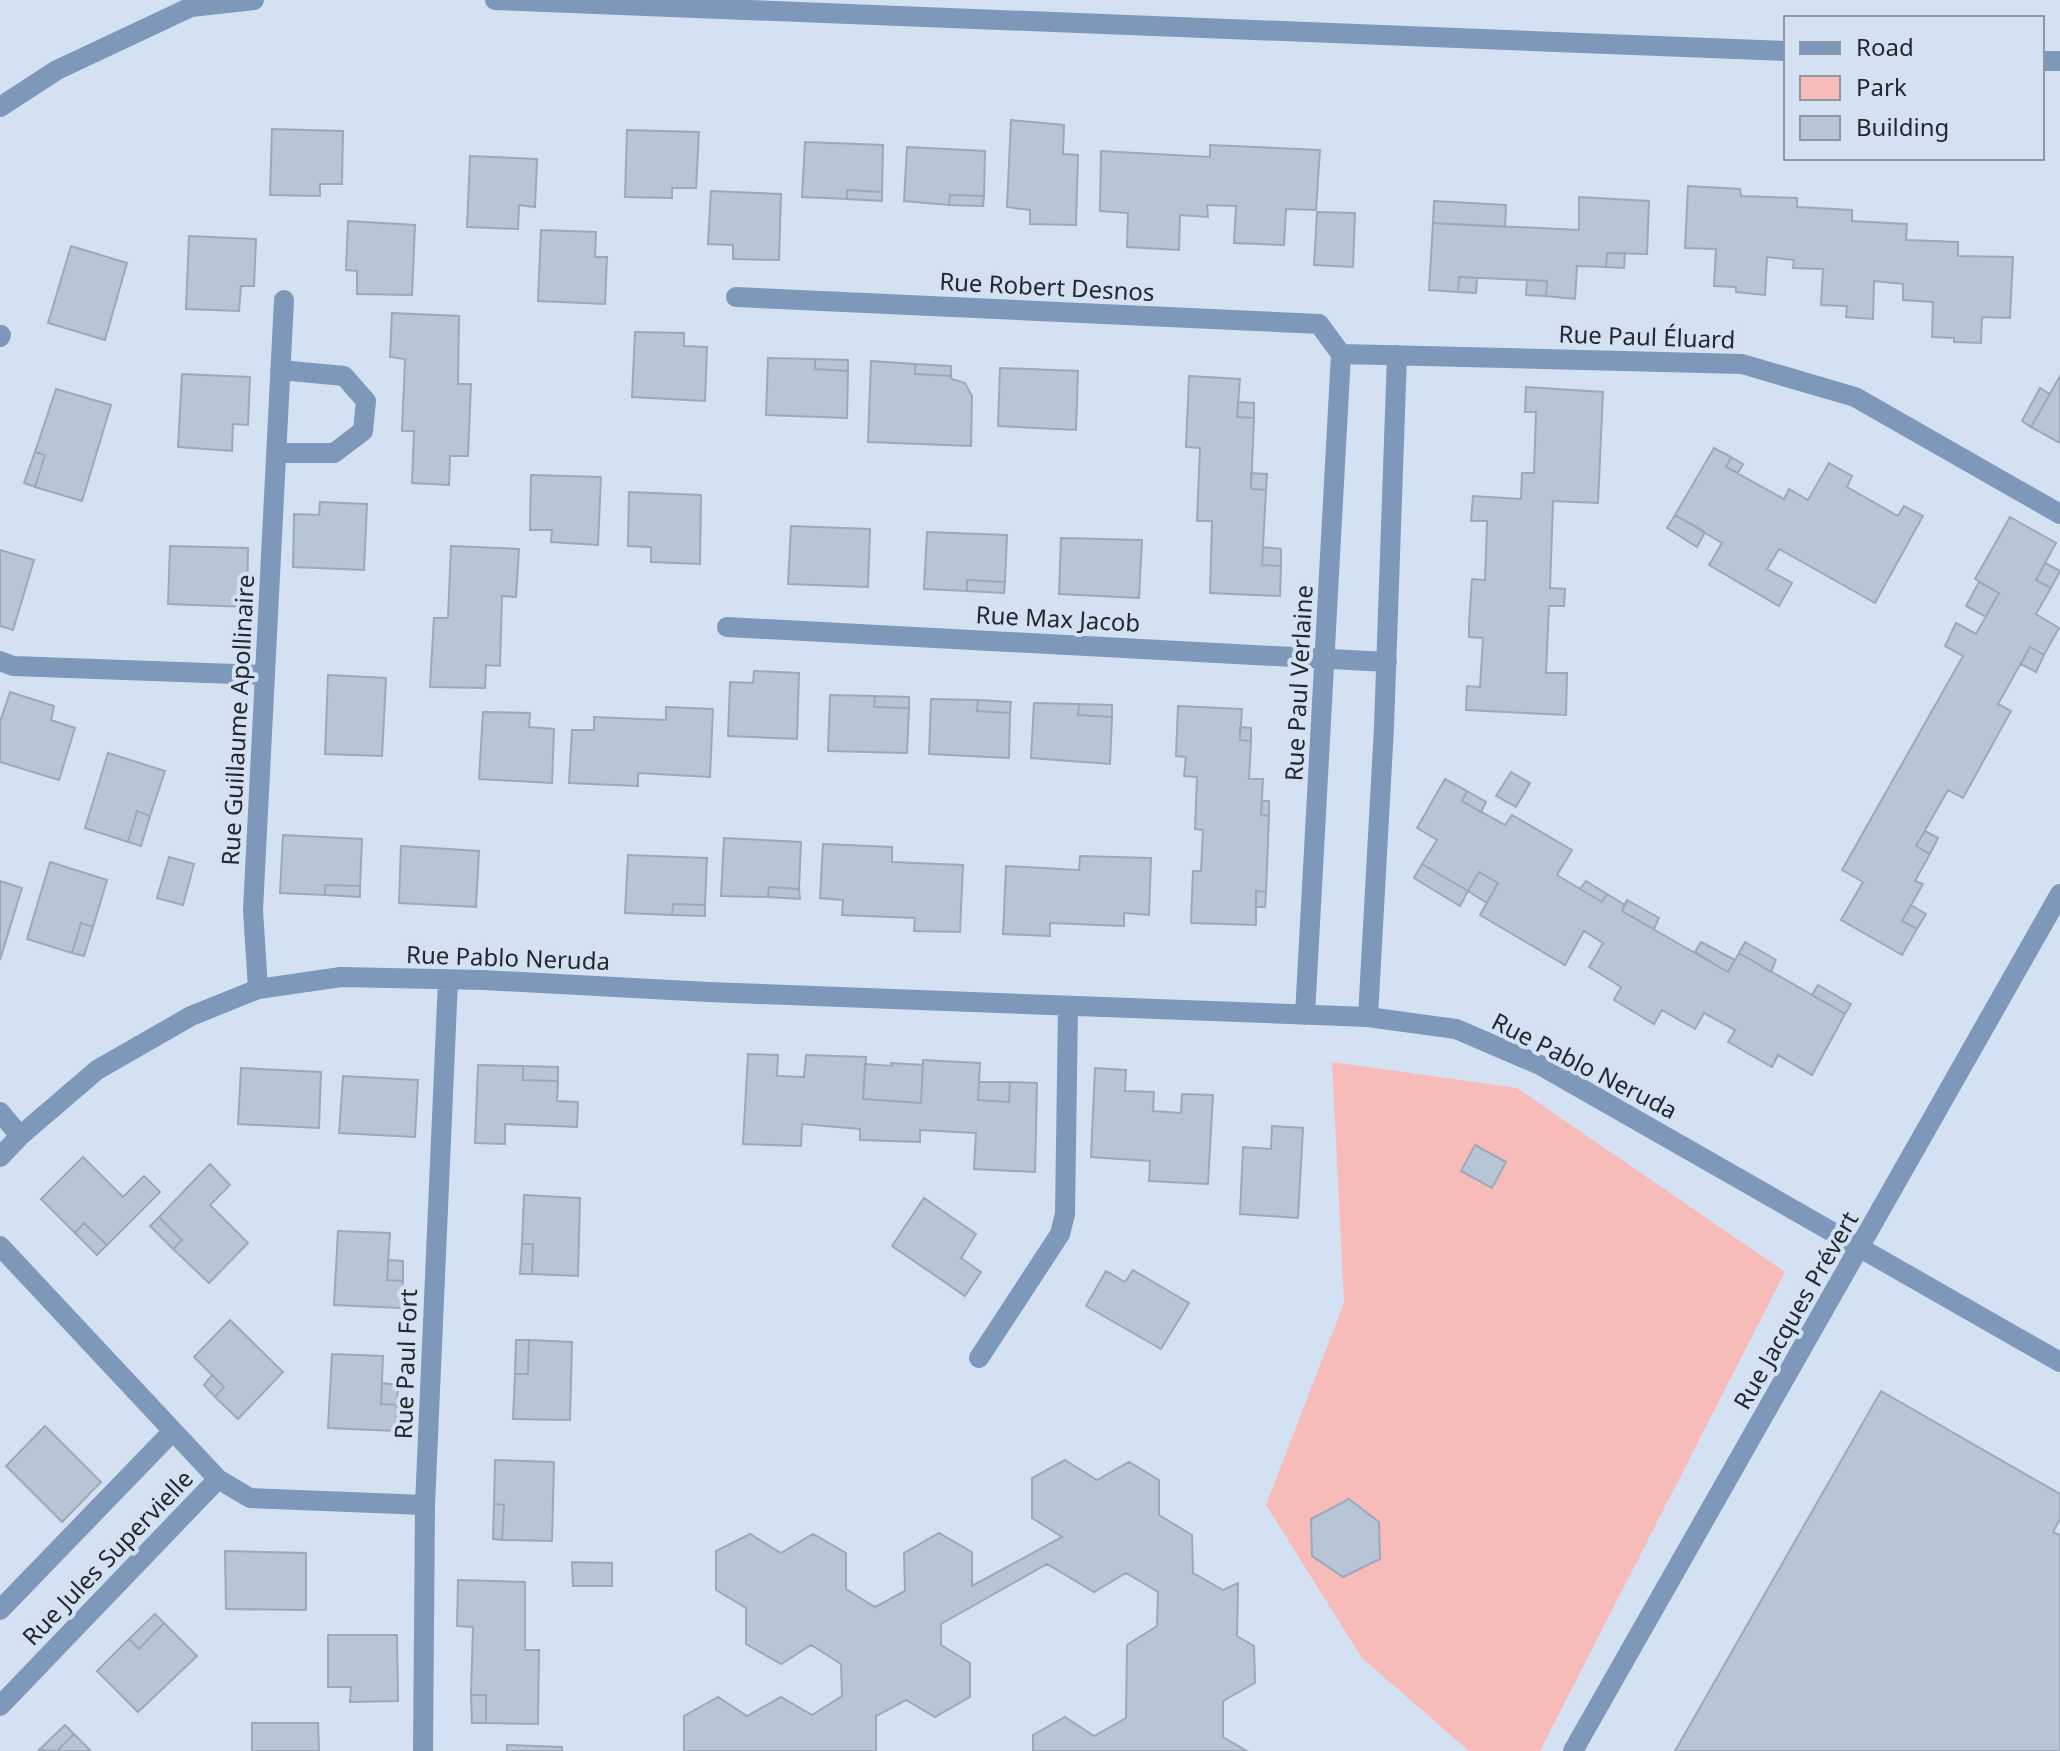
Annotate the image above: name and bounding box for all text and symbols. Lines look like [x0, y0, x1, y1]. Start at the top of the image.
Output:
legend [1784, 16, 2044, 160]
text: Road [1856, 30, 1914, 63]
text: Park [1856, 70, 1907, 103]
text: Building [1856, 110, 1949, 143]
street label: Rue Robert Desnos [939, 264, 1155, 308]
street label: Rue Paul Éluard [1558, 316, 1736, 356]
street label: Rue Guillaume Apollinaire [213, 574, 261, 866]
street label: Rue Paul Verlaine [1276, 584, 1320, 782]
street label: Rue Max Jacob [975, 597, 1141, 639]
street label: Rue Pablo Neruda [405, 937, 611, 977]
street label: Rue Pablo Neruda [1487, 1004, 1683, 1126]
street label: Rue Jacques Prévert [1725, 1205, 1865, 1415]
street label: Rue Paul Fort [386, 1288, 424, 1440]
street label: Rue Jules Supervielle [14, 1462, 200, 1652]

